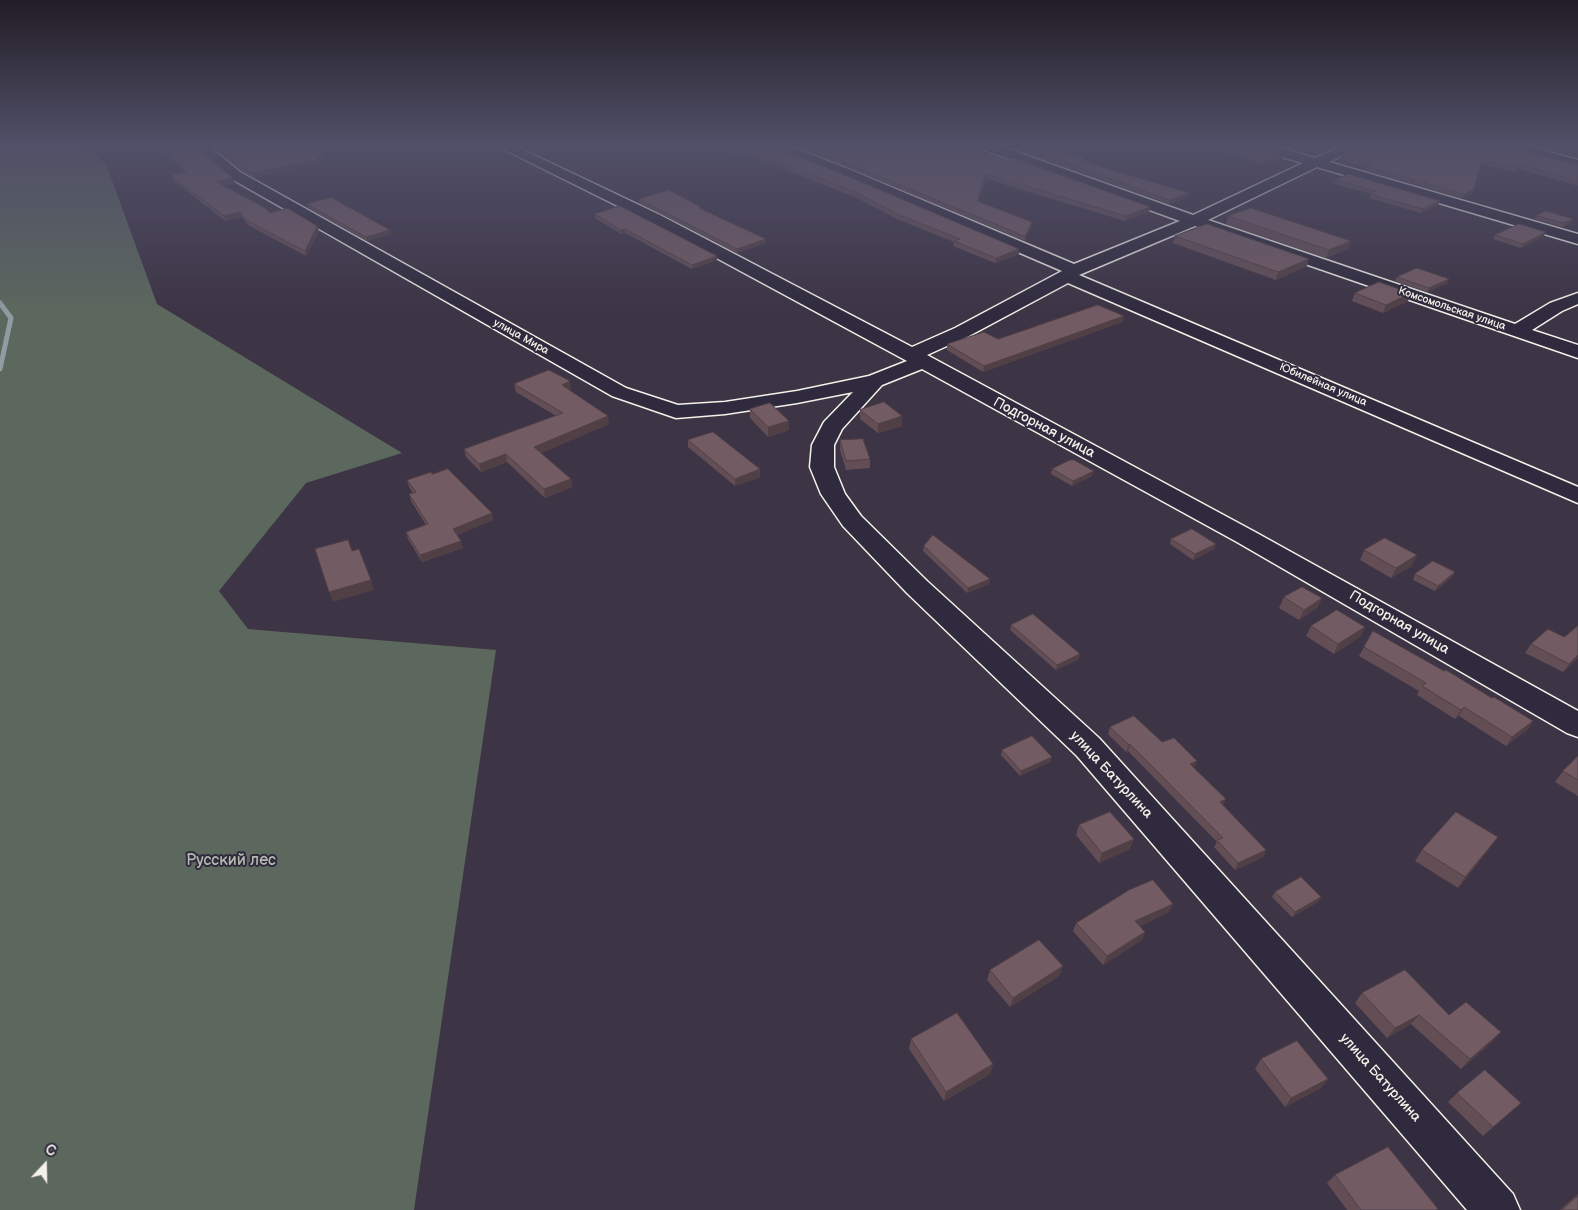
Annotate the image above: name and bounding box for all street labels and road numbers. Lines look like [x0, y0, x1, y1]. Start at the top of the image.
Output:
street label: Комсомольская улица [1396, 284, 1508, 334]
street label: улица Мира [491, 316, 551, 358]
street label: Юбилейная улица [1277, 361, 1369, 409]
street label: Подгорная улица [990, 394, 1098, 462]
street label: Подгорная улица [1346, 588, 1452, 658]
street label: улица Батурлина [1066, 728, 1156, 822]
street label: улица Батурлина [1336, 1030, 1424, 1126]

